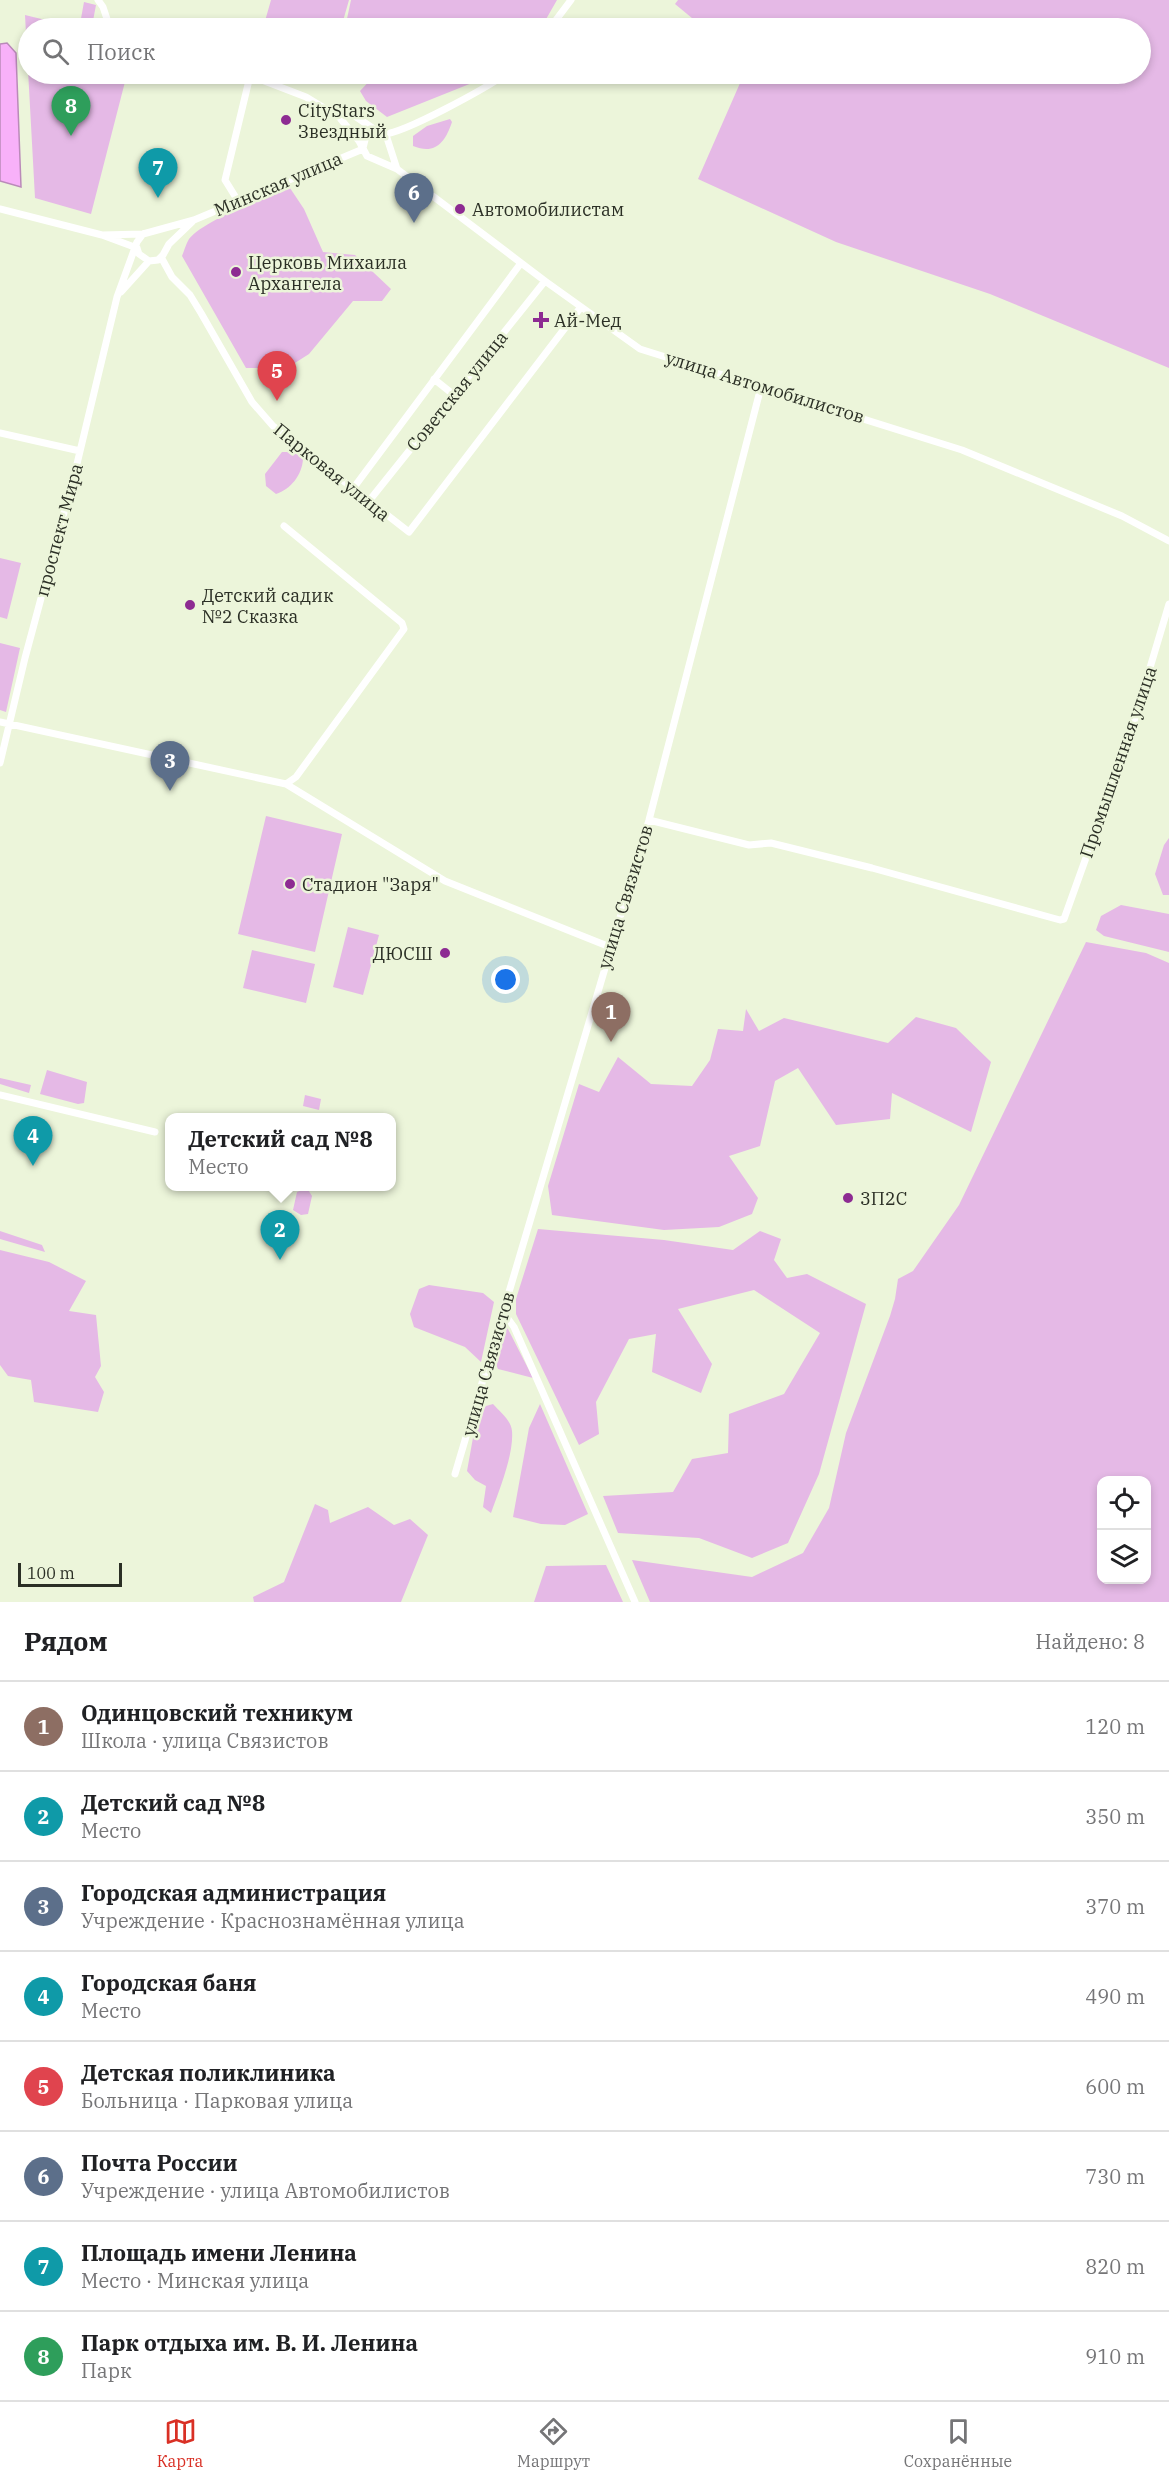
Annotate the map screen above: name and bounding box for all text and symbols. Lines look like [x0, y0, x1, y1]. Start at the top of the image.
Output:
search box [18, 18, 1151, 84]
icon: search [39, 35, 72, 68]
text: Поиск [87, 37, 155, 66]
pin: 8 [52, 86, 90, 136]
place label: CityStars Звездный [298, 99, 387, 143]
marker: CityStars Звездный [279, 113, 293, 127]
street label: Минская улица [210, 147, 346, 221]
pin: 7 [138, 148, 178, 198]
pin: 6 [394, 174, 434, 223]
place label: Автомобилистам [472, 198, 624, 221]
marker: Автомобилистам [453, 202, 467, 216]
place label: Церковь Михаила Архангела [248, 251, 407, 295]
marker: Церковь Михаила Архангела [229, 265, 243, 279]
place label: Ай-Мед [554, 309, 621, 332]
marker: Ай-Мед [532, 311, 550, 329]
street label: Советская улица [401, 326, 513, 456]
street label: улица Автомобилистов [663, 346, 867, 428]
pin: 5 [258, 352, 296, 401]
street label: Парковая улица [269, 418, 395, 526]
street label: проспект Мира [30, 461, 88, 599]
place label: Детский садик №2 Сказка [202, 584, 334, 628]
marker: Детский садик №2 Сказка [183, 598, 197, 612]
street label: Промышленная улица [1074, 663, 1162, 861]
pin: 3 [150, 742, 190, 791]
street label: улица Связистов [592, 822, 658, 972]
place label: Стадион "Заря" [302, 873, 439, 896]
marker: Стадион "Заря" [283, 877, 297, 891]
place label: ДЮСШ [373, 942, 433, 965]
marker: ДЮСШ [438, 946, 452, 960]
your location [491, 965, 520, 994]
pin: 1 [592, 992, 630, 1042]
popup [165, 1113, 396, 1191]
pin: 4 [14, 1116, 52, 1166]
text: Детский сад №8 [188, 1124, 373, 1153]
text: Место [188, 1153, 249, 1180]
place label: 3П2С [860, 1187, 907, 1210]
marker: 3П2С [841, 1191, 855, 1205]
pin: 2 [260, 1210, 300, 1260]
street label: улица Связистов [456, 1289, 520, 1439]
map controls [1097, 1476, 1151, 1584]
button: locate [1097, 1476, 1151, 1530]
button: layers [1097, 1530, 1151, 1584]
scale bar [18, 1560, 122, 1588]
text: 100 m [27, 1563, 75, 1583]
text: Рядом [24, 1624, 108, 1658]
text: Найдено: 8 [1036, 1628, 1145, 1655]
text: Одинцовский техникум [81, 1698, 353, 1727]
text: 1 [38, 1713, 50, 1740]
text: 120 m [1085, 1713, 1145, 1740]
text: Школа · улица Связистов [81, 1727, 329, 1754]
text: Детский сад №8 [81, 1788, 265, 1817]
text: 2 [38, 1803, 50, 1830]
text: 350 m [1085, 1803, 1145, 1830]
text: Место [81, 1817, 141, 1844]
text: Городская администрация [81, 1878, 386, 1907]
text: 3 [38, 1893, 50, 1920]
text: 370 m [1085, 1893, 1145, 1920]
text: Учреждение · Краснознамённая улица [81, 1907, 465, 1934]
text: Городская баня [81, 1968, 257, 1997]
text: 4 [38, 1983, 50, 2010]
text: 490 m [1085, 1983, 1145, 2010]
text: Место [81, 1997, 141, 2024]
text: Детская поликлиника [81, 2058, 336, 2087]
text: 5 [38, 2073, 50, 2100]
text: 600 m [1085, 2073, 1145, 2100]
text: Больница · Парковая улица [81, 2087, 353, 2114]
text: Почта России [81, 2148, 238, 2177]
text: 6 [38, 2163, 50, 2190]
text: 730 m [1085, 2163, 1145, 2190]
text: Учреждение · улица Автомобилистов [81, 2177, 450, 2204]
text: Площадь имени Ленина [81, 2238, 357, 2267]
text: 7 [38, 2253, 50, 2280]
text: 820 m [1085, 2253, 1145, 2280]
text: Место · Минская улица [81, 2267, 309, 2294]
text: Парк отдыха им. В. И. Ленина [81, 2328, 418, 2357]
text: 8 [38, 2343, 50, 2370]
text: 910 m [1085, 2343, 1145, 2370]
text: Парк [81, 2357, 132, 2384]
tab: Карта [157, 2415, 203, 2471]
tab: Маршрут [517, 2415, 590, 2471]
tab: Сохранённые [904, 2415, 1012, 2471]

